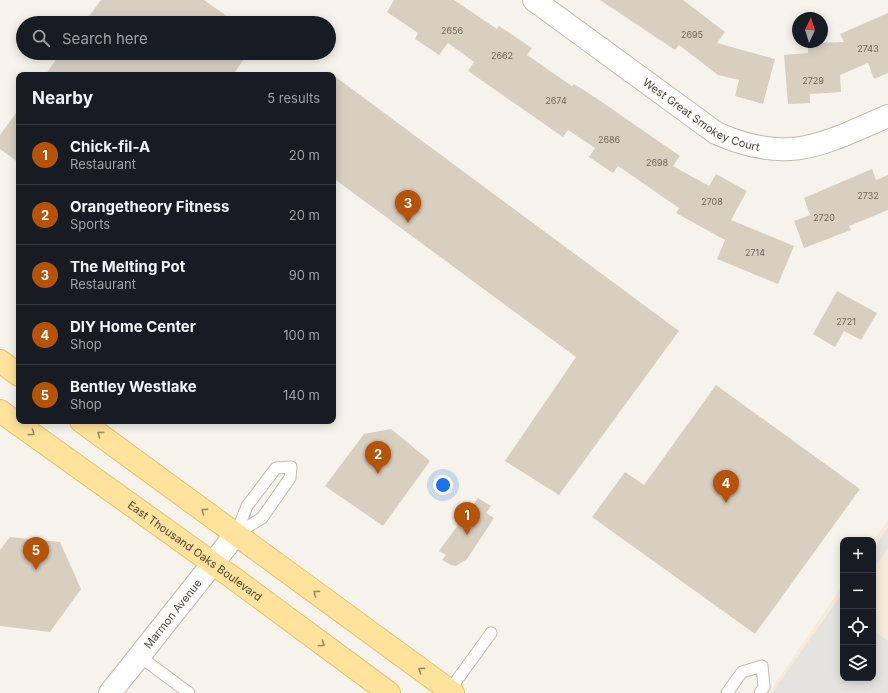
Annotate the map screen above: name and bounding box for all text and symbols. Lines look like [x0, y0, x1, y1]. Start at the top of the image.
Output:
north arrow [792, 12, 828, 48]
search box [16, 16, 336, 60]
house number: 2656 [441, 25, 463, 36]
icon: search [30, 27, 52, 49]
text: Search here [62, 29, 148, 48]
house number: 2695 [681, 29, 703, 40]
house number: 2743 [857, 43, 879, 54]
house number: 2662 [491, 50, 513, 61]
street label: West Great Smokey Court [640, 75, 761, 154]
house number: 2729 [802, 75, 824, 86]
text: Nearby [32, 88, 93, 108]
text: 5 results [267, 90, 320, 106]
house number: 2674 [545, 95, 567, 106]
house number: 2686 [598, 134, 621, 145]
text: Chick-fil-A [70, 137, 150, 156]
text: 1 [42, 147, 48, 163]
text: 20 m [289, 147, 320, 163]
text: Restaurant [70, 156, 136, 172]
house number: 2698 [646, 157, 669, 168]
pin: 3 [395, 190, 421, 223]
house number: 2732 [857, 190, 879, 201]
house number: 2708 [701, 196, 723, 207]
text: Orangetheory Fitness [70, 197, 229, 216]
text: 2 [41, 207, 49, 223]
text: 20 m [289, 207, 320, 223]
house number: 2720 [813, 212, 835, 223]
text: Sports [70, 216, 110, 232]
house number: 2714 [745, 247, 765, 258]
text: The Melting Pot [70, 257, 185, 276]
text: 3 [41, 267, 49, 283]
text: 90 m [289, 267, 320, 283]
text: Restaurant [70, 276, 136, 292]
house number: 2721 [836, 316, 856, 327]
text: DIY Home Center [70, 317, 196, 336]
text: 4 [41, 327, 49, 343]
text: 100 m [283, 327, 320, 343]
text: Shop [70, 336, 102, 352]
text: Bentley Westlake [70, 377, 197, 396]
text: 5 [41, 387, 49, 403]
text: 140 m [283, 387, 320, 403]
text: Shop [70, 396, 102, 412]
one-way arrow [27, 428, 34, 435]
one-way arrow [97, 432, 104, 439]
pin: 2 [365, 441, 391, 474]
pin: 4 [713, 470, 739, 503]
your location [433, 475, 453, 495]
street label: East Thousand Oaks Boulevard [125, 498, 265, 604]
pin: 1 [454, 502, 480, 535]
one-way arrow [202, 509, 209, 516]
pin: 5 [23, 537, 49, 570]
map controls [840, 537, 876, 681]
button: + [840, 537, 876, 573]
button: − [840, 573, 876, 609]
street label: Marmon Avenue [141, 576, 205, 651]
one-way arrow [314, 591, 321, 598]
button: locate [840, 609, 876, 645]
one-way arrow [318, 639, 325, 646]
button: layers [840, 645, 876, 681]
one-way arrow [418, 667, 425, 675]

